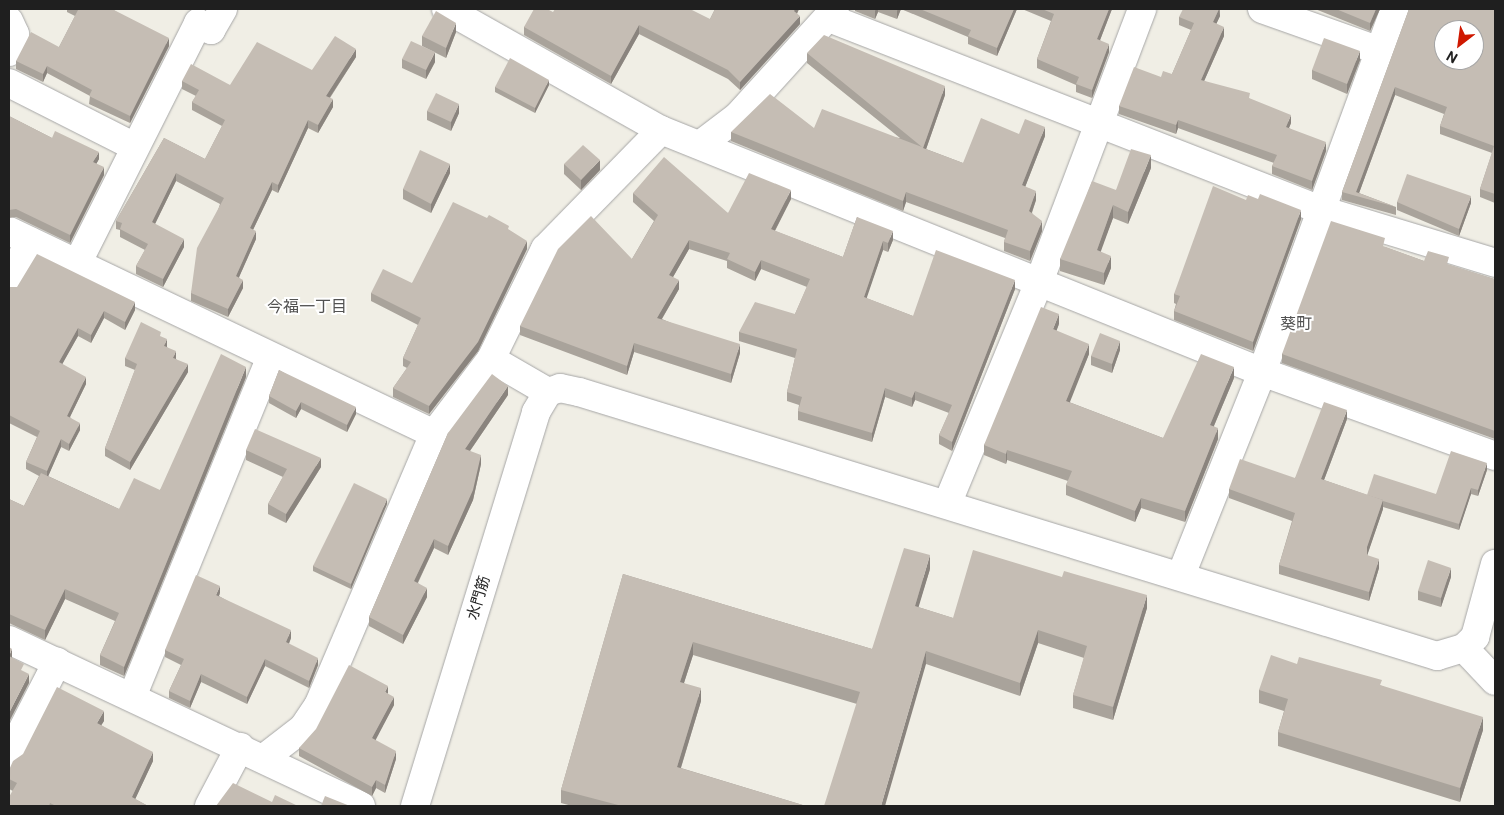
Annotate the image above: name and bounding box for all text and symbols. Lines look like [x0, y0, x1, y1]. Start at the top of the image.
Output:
north arrow [1434, 20, 1484, 70]
text: N [1444, 48, 1460, 67]
district label: 今福一丁目 [267, 297, 347, 317]
district label: 葵町 [1280, 314, 1312, 334]
street label: 水門筋 [464, 574, 494, 622]

